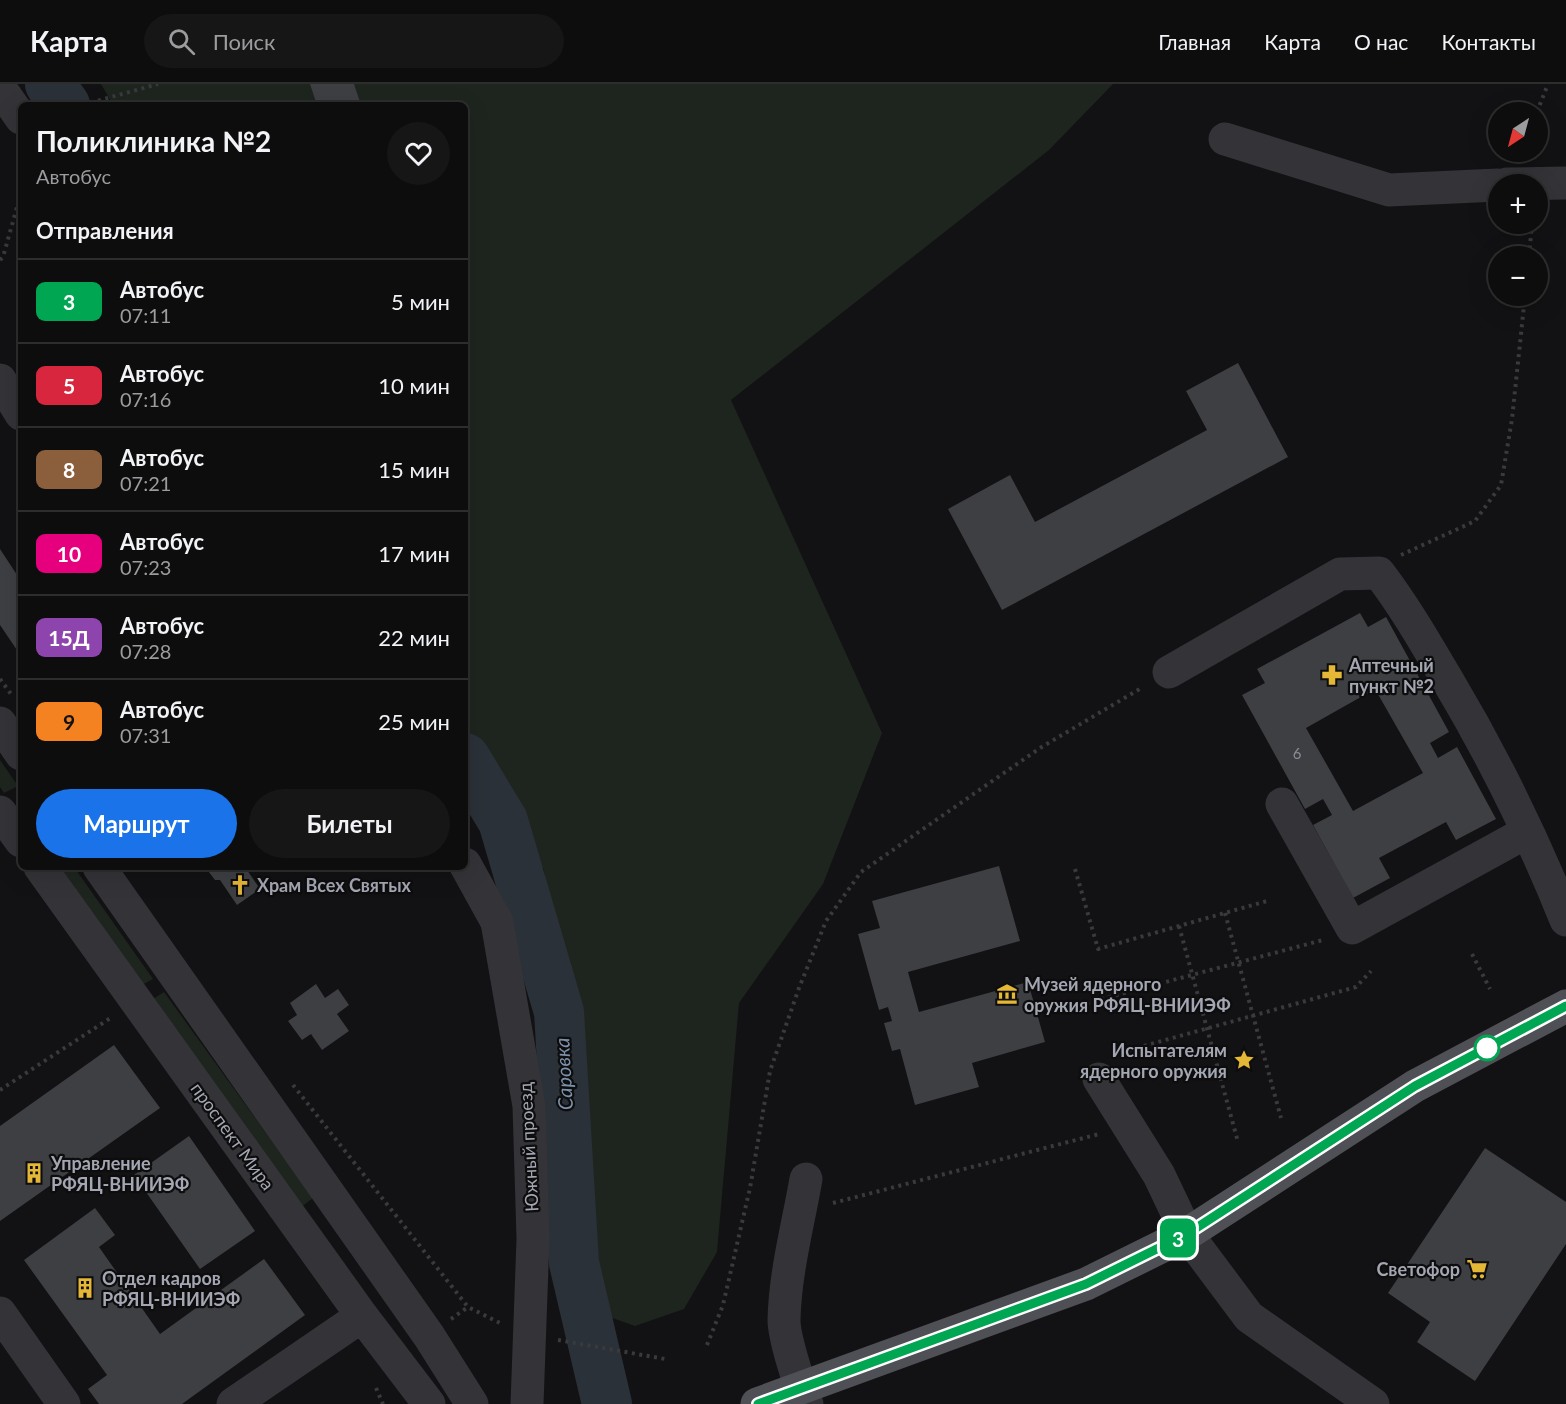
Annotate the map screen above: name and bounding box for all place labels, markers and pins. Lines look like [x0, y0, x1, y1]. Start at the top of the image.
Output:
place label: Аптечный пункт №2 [1348, 654, 1434, 697]
pharmacy icon: Аптечный пункт №2 [1320, 663, 1344, 687]
church icon: Храм Всех Святых [228, 873, 252, 897]
place label: Храм Всех Святых [257, 874, 412, 896]
place label: Музей ядерного оружия РФЯЦ-ВНИИЭФ [1024, 973, 1231, 1016]
museum icon: Музей ядерного оружия РФЯЦ-ВНИИЭФ [995, 982, 1019, 1006]
unlabelled marker [1474, 1035, 1500, 1061]
place label: Испытателям ядерного оружия [1080, 1039, 1227, 1082]
place icon: Испытателям ядерного оружия [1232, 1048, 1256, 1072]
place label: Управление РФЯЦ-ВНИИЭФ [50, 1152, 189, 1195]
building icon: Управление РФЯЦ-ВНИИЭФ [22, 1161, 46, 1185]
supermarket icon: Светофор [1465, 1257, 1489, 1281]
place label: Светофор [1376, 1258, 1460, 1280]
place label: Отдел кадров РФЯЦ-ВНИИЭФ [102, 1267, 240, 1310]
building icon: Отдел кадров РФЯЦ-ВНИИЭФ [73, 1276, 97, 1300]

